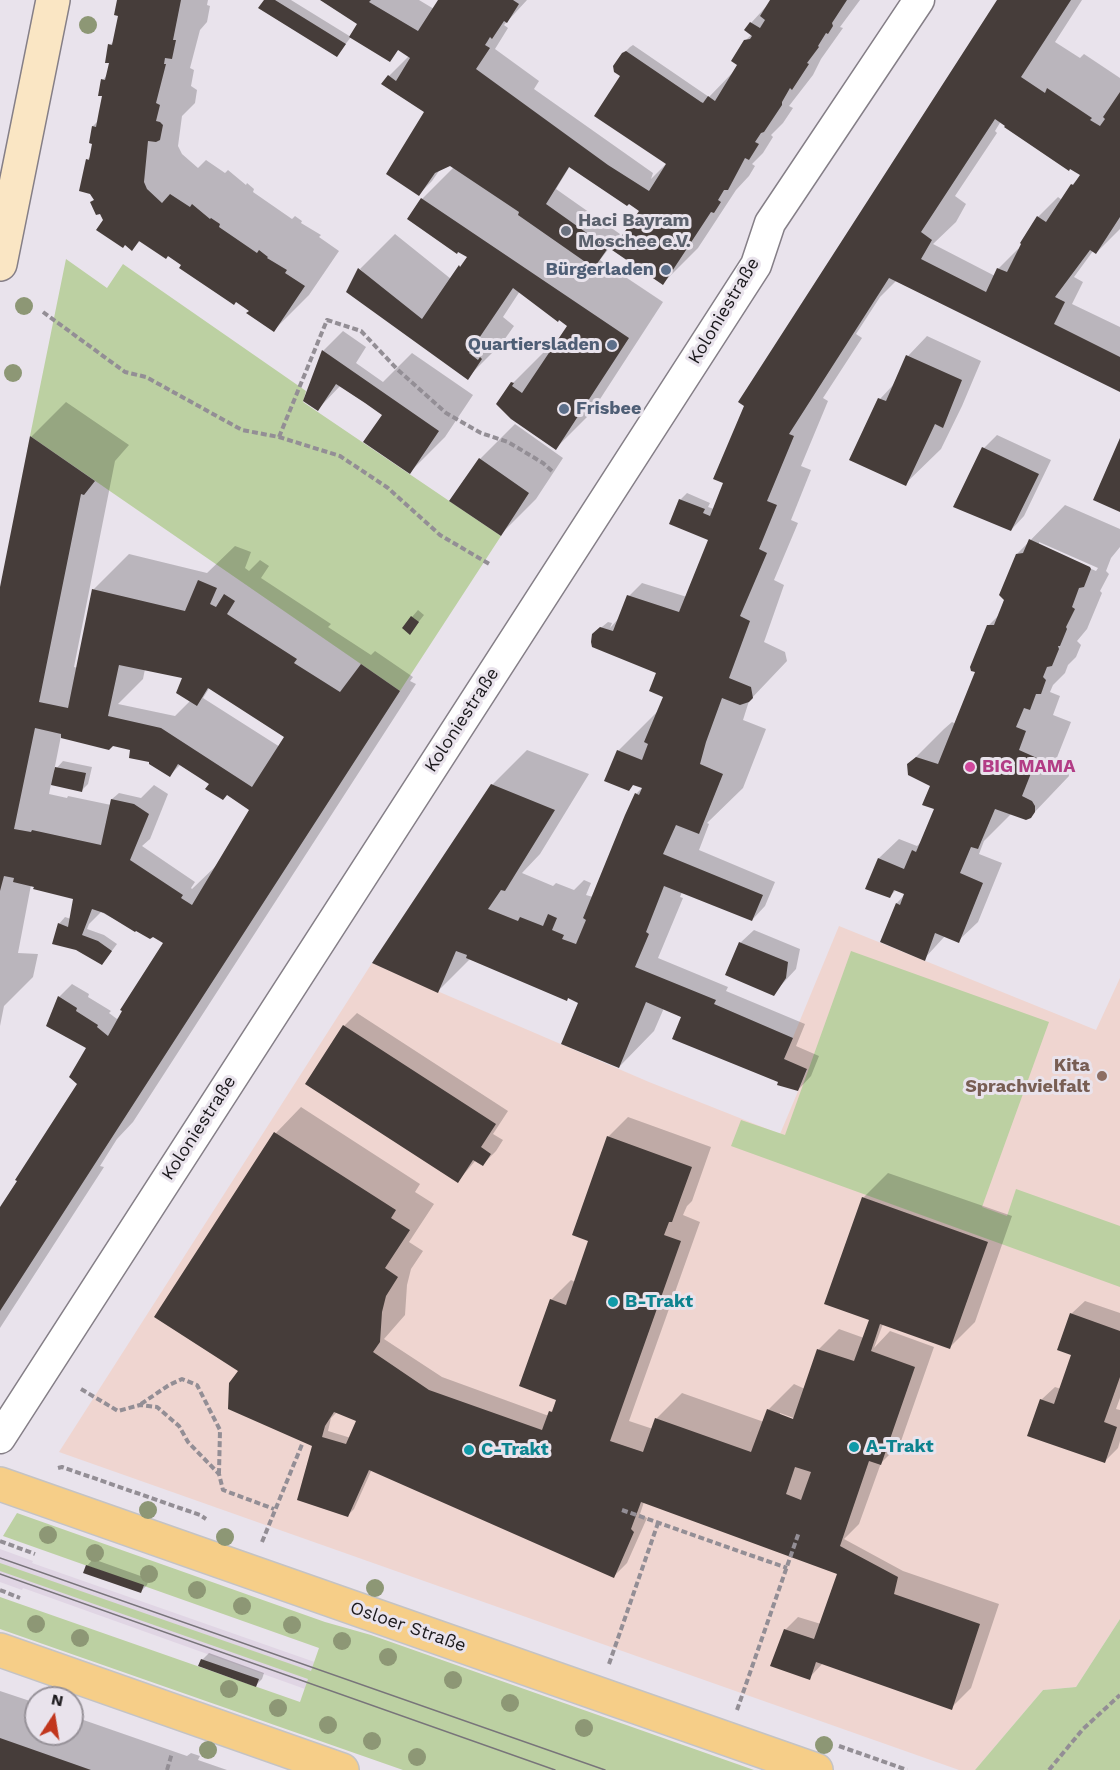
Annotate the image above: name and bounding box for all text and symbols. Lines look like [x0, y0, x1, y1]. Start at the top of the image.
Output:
place label: Haci Bayram Moschee e.V. [578, 210, 691, 252]
marker: Haci Bayram Moschee e.V. [559, 224, 573, 238]
street label: Koloniestraße [684, 254, 764, 368]
place label: Bürgerladen [545, 259, 654, 281]
marker: Bürgerladen [659, 263, 673, 277]
place label: Quartiersladen [468, 334, 600, 356]
marker: Quartiersladen [605, 338, 619, 352]
place label: Frisbee [576, 398, 641, 420]
marker: Frisbee [557, 402, 571, 416]
street label: Koloniestraße [420, 664, 504, 776]
place label: BIG MAMA [982, 756, 1075, 778]
marker: BIG MAMA [963, 760, 977, 774]
place label: Kita Sprachvielfalt [965, 1055, 1090, 1098]
marker: Kita Sprachvielfalt [1095, 1069, 1109, 1083]
street label: Koloniestraße [157, 1072, 241, 1184]
place label: B-Trakt [625, 1291, 693, 1313]
marker: B-Trakt [606, 1295, 620, 1309]
place label: A-Trakt [866, 1436, 934, 1458]
place label: C-Trakt [481, 1439, 549, 1461]
marker: A-Trakt [847, 1440, 861, 1454]
marker: C-Trakt [462, 1443, 476, 1457]
street label: Osloer Straße [347, 1597, 469, 1657]
north arrow [24, 1686, 84, 1746]
text: N [50, 1689, 65, 1710]

